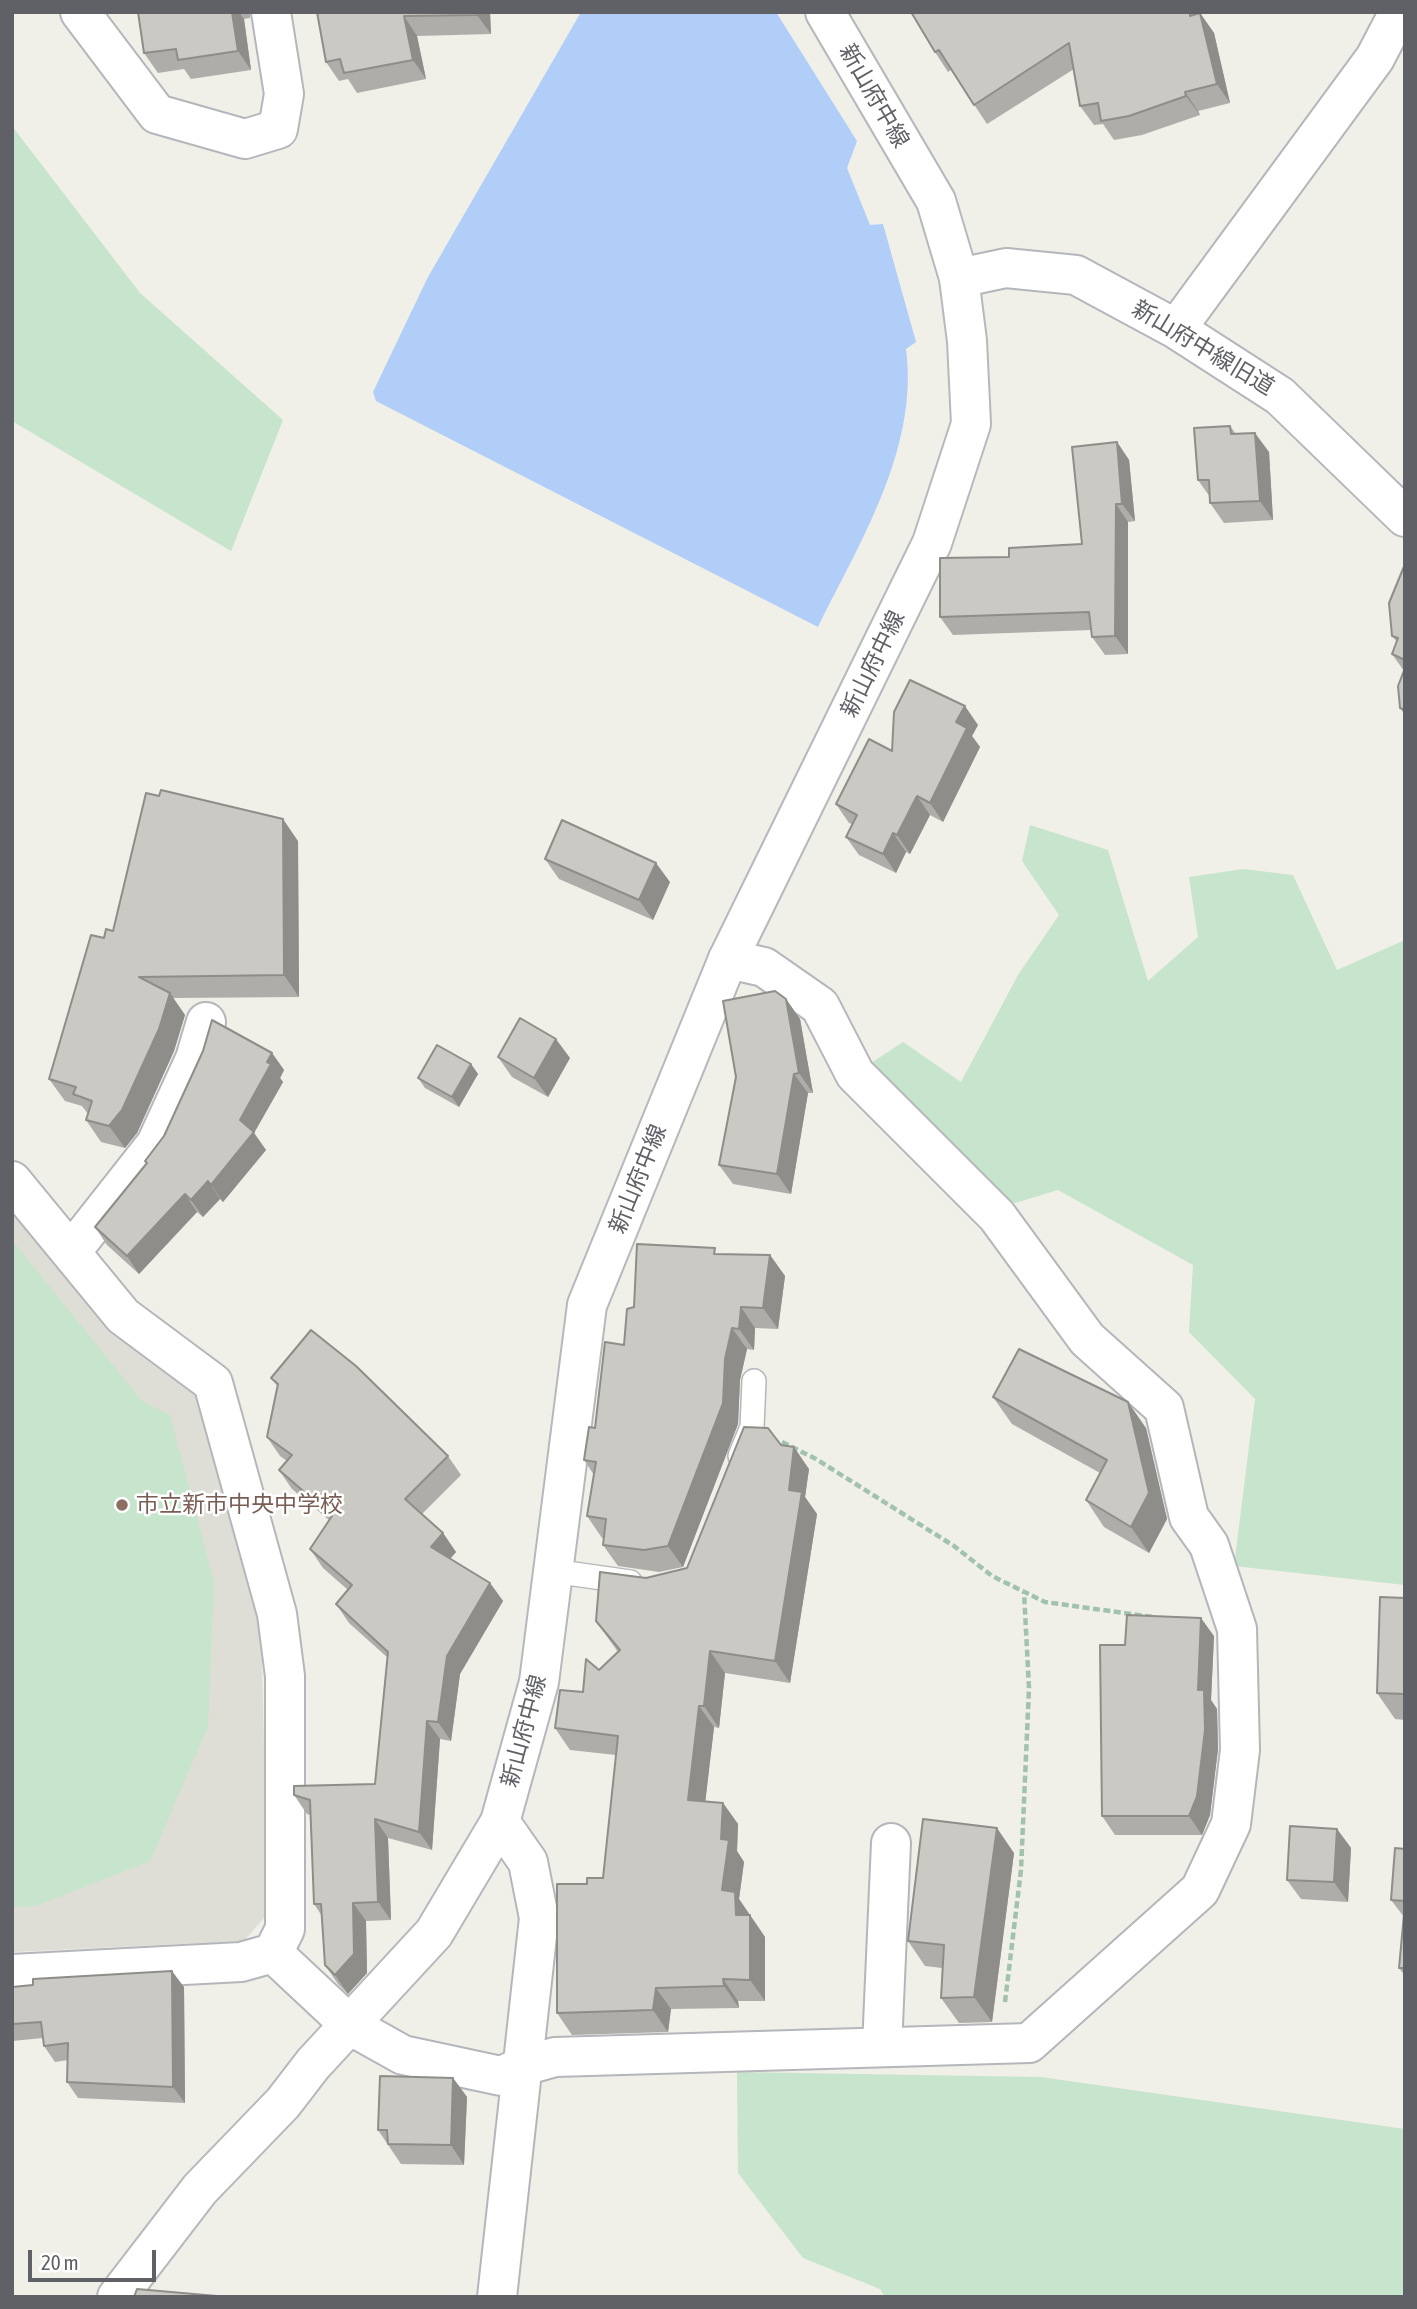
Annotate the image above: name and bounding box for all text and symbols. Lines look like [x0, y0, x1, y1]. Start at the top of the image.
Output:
street label: 新山府中線 [833, 39, 915, 153]
street label: 新山府中線旧道 [1127, 295, 1279, 401]
street label: 新山府中線 [835, 606, 911, 722]
street label: 新山府中線 [604, 1121, 672, 1237]
place label: 市立新市中央中学校 [136, 1491, 343, 1519]
marker: 市立新市中央中学校 [114, 1497, 130, 1513]
street label: 新山府中線 [496, 1672, 552, 1790]
scale bar [32, 2236, 159, 2280]
text: 20 m [41, 2250, 79, 2274]

